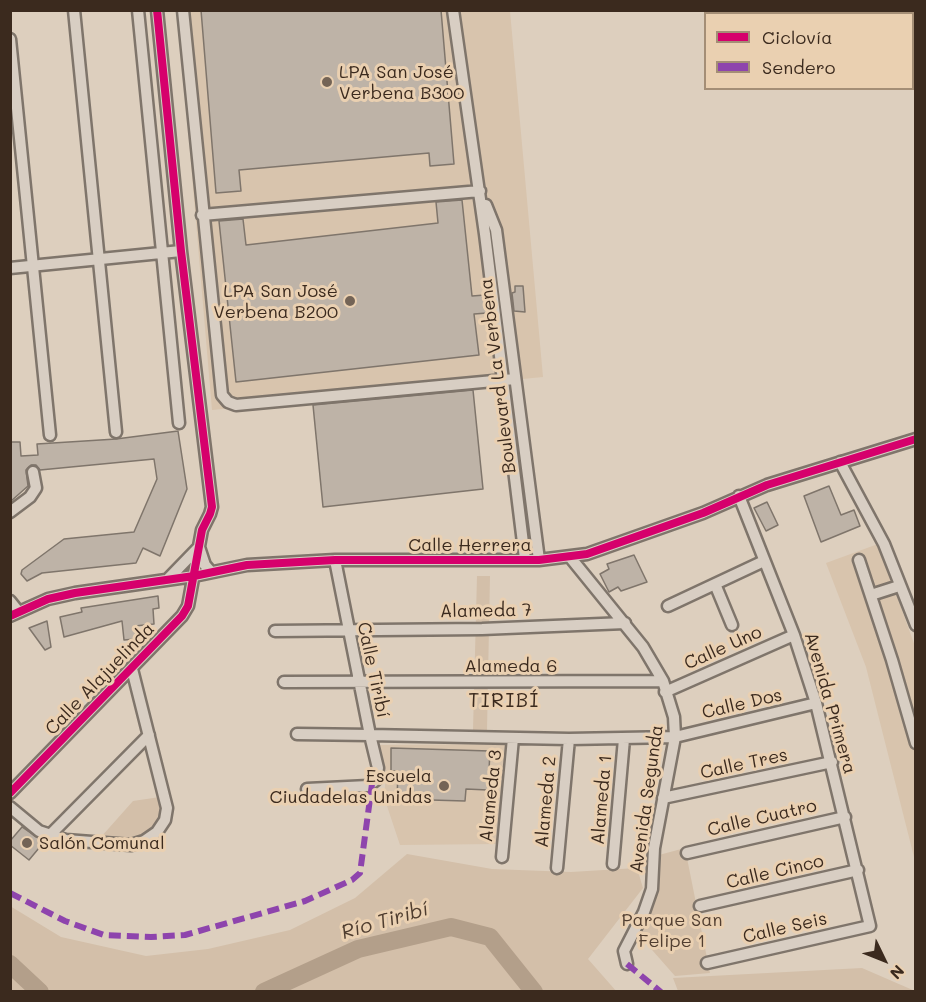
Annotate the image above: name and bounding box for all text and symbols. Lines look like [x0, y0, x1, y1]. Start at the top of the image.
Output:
legend [704, 12, 914, 90]
text: Ciclovía [762, 25, 833, 49]
text: Sendero [762, 55, 836, 79]
place label: LPA San José Verbena B300 [339, 61, 464, 104]
marker: LPA San José Verbena B300 [320, 75, 334, 89]
street label: Boulevard La Verbena [475, 277, 521, 475]
place label: LPA San José Verbena B200 [213, 280, 338, 322]
marker: LPA San José Verbena B200 [343, 294, 357, 308]
street label: Calle Herrera [408, 534, 532, 556]
street label: Alameda 7 [440, 599, 532, 623]
street label: Calle Alajuelinda [41, 618, 159, 740]
street label: Calle Tiribí [352, 620, 394, 720]
street label: Calle Uno [681, 621, 765, 675]
street label: Avenida Primera [799, 630, 861, 776]
street label: Alameda 6 [465, 655, 557, 677]
street label: Calle Dos [700, 684, 784, 724]
district label: TIRIBÍ [468, 689, 540, 713]
street label: Avenida Segunda [626, 724, 668, 874]
street label: Calle Tres [698, 744, 790, 784]
street label: Alameda 3 [475, 749, 507, 843]
street label: Alameda 1 [587, 754, 617, 846]
street label: Alameda 2 [531, 755, 561, 849]
place label: Escuela Ciudadelas Unidas [270, 765, 432, 808]
marker: Escuela Ciudadelas Unidas [437, 779, 451, 793]
street label: Calle Cuatro [705, 795, 819, 841]
place label: Salón Comunal [39, 832, 165, 854]
marker: Salón Comunal [20, 836, 34, 850]
street label: Calle Cinco [724, 850, 826, 894]
water label: Río Tiribí [339, 897, 431, 945]
street label: Calle Seis [741, 908, 829, 948]
park label: Parque San Felipe 1 [622, 909, 722, 952]
north arrow [854, 930, 914, 990]
text: N [886, 961, 909, 984]

